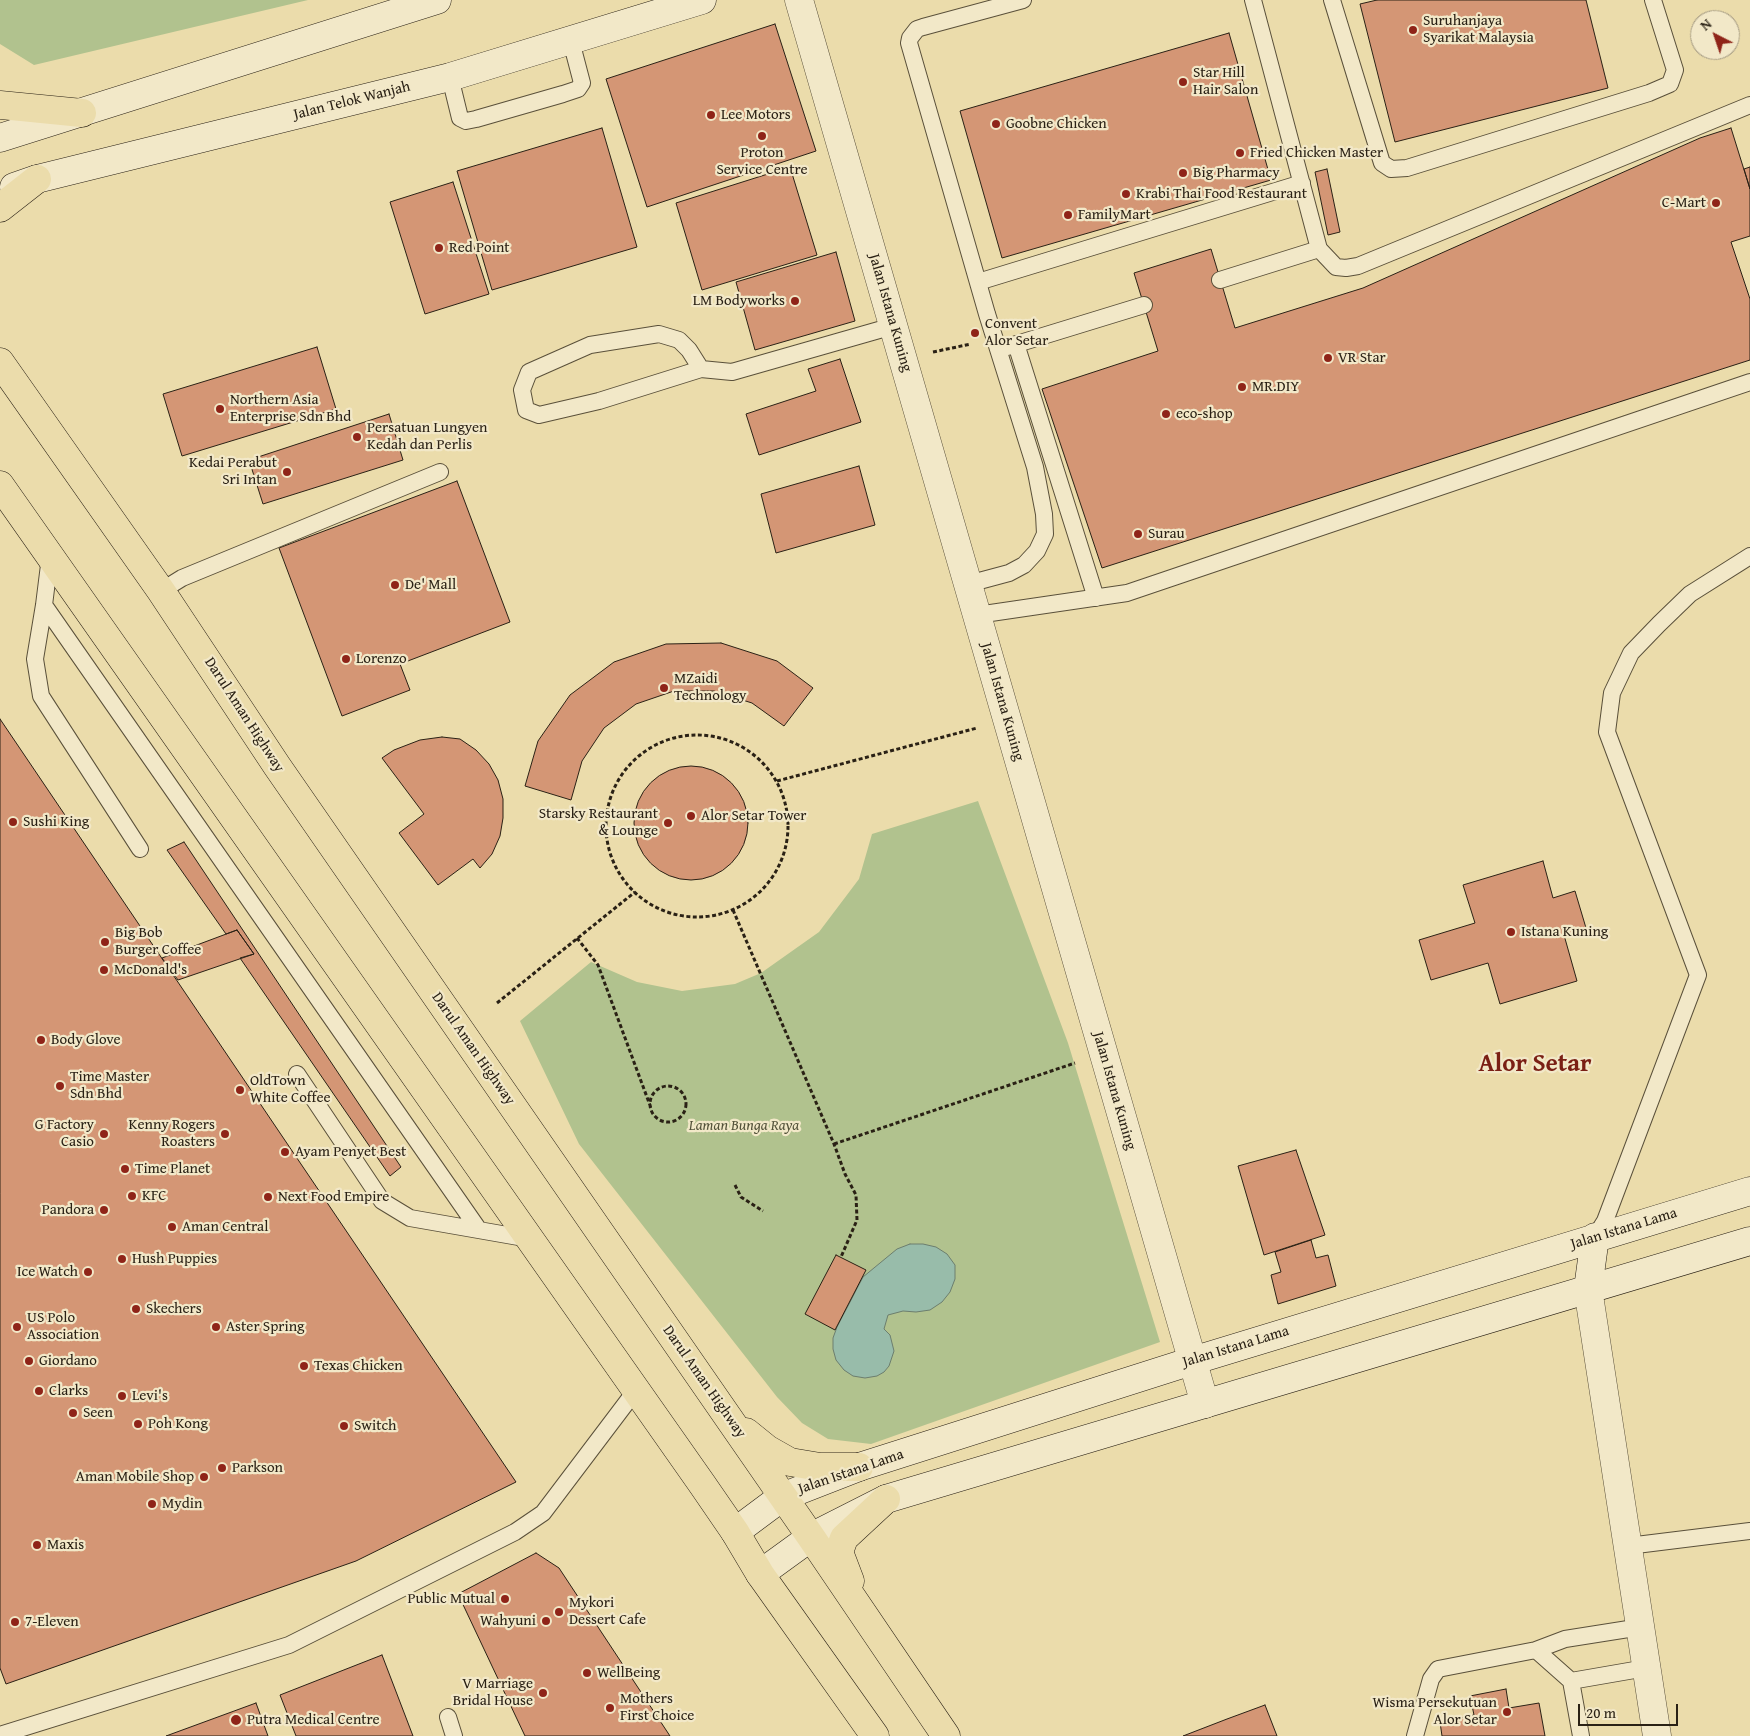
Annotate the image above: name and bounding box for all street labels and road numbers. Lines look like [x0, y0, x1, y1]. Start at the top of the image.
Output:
street label: Jalan Telok Wanjah [292, 78, 412, 124]
street label: Jalan Istana Kuning [865, 252, 915, 374]
street label: Jalan Istana Kuning [977, 641, 1027, 763]
street label: Darul Aman Highway [200, 654, 288, 776]
street label: Darul Aman Highway [427, 989, 519, 1109]
street label: Jalan Istana Kuning [1089, 1030, 1139, 1152]
street label: Jalan Istana Lama [1569, 1204, 1679, 1254]
street label: Darul Aman Highway [658, 1322, 750, 1442]
street label: Jalan Istana Lama [1181, 1322, 1291, 1372]
street label: Jalan Istana Lama [796, 1446, 906, 1498]

